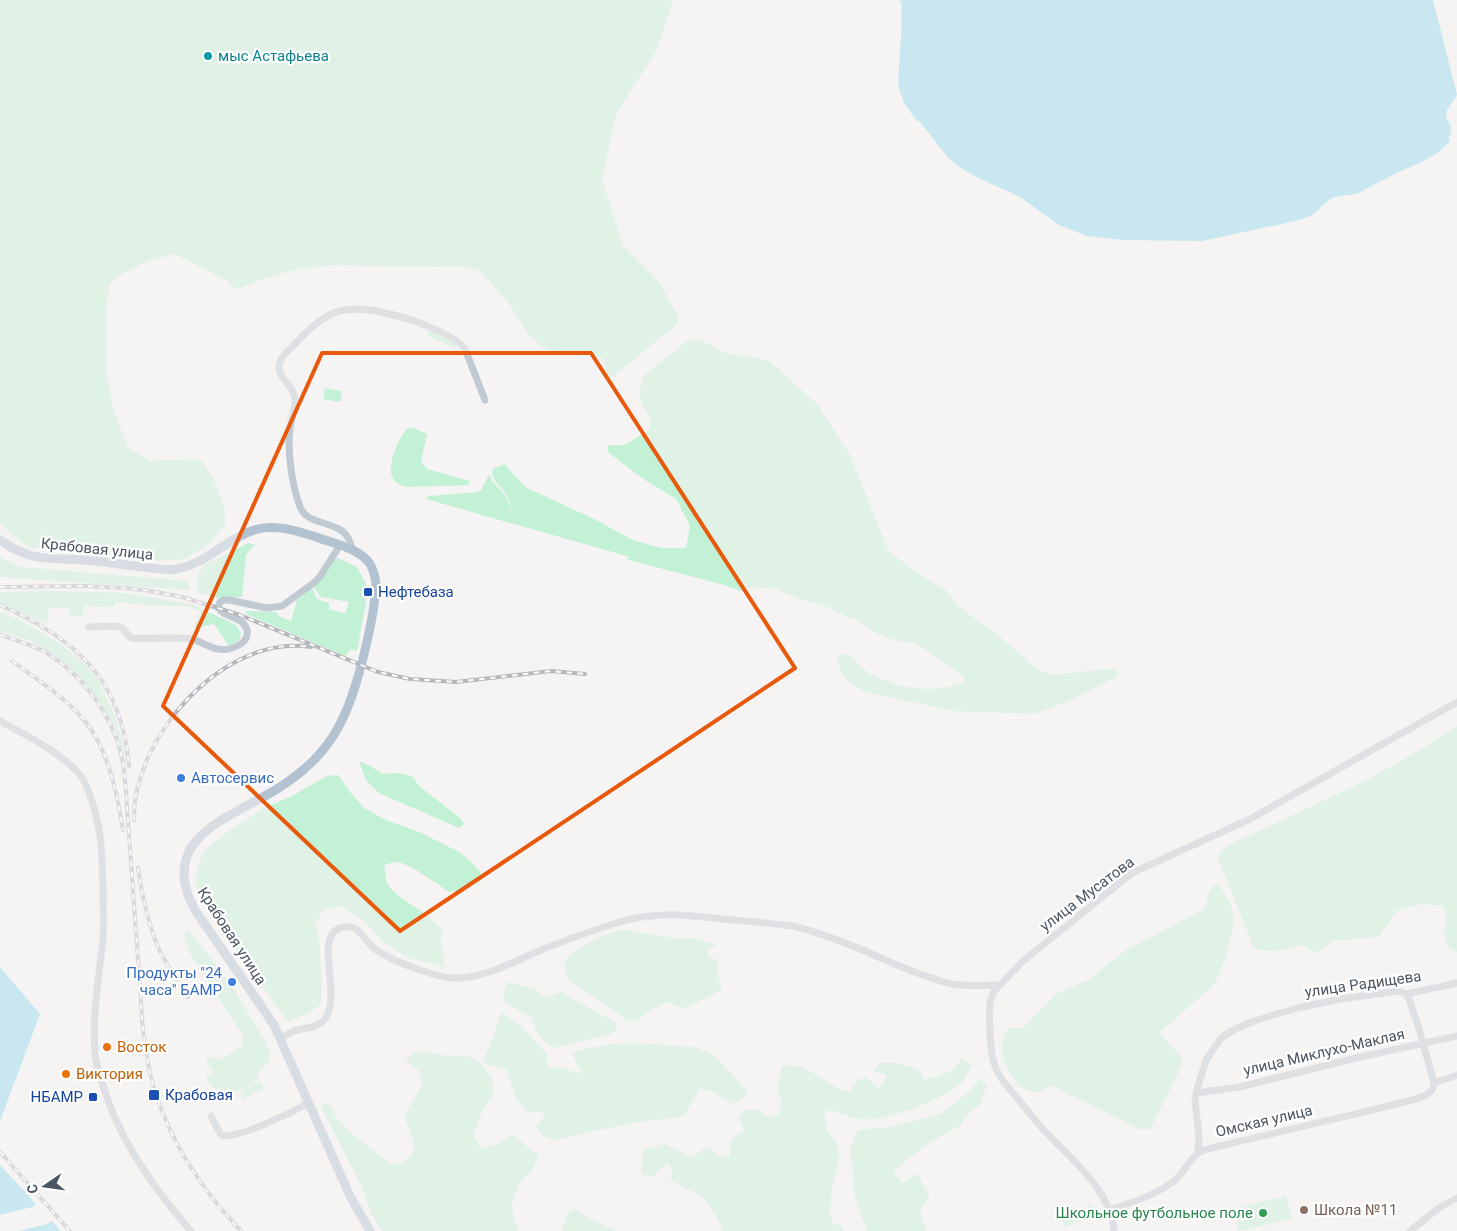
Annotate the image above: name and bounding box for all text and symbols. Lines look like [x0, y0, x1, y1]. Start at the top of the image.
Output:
place label: мыс Астафьева [218, 47, 329, 65]
marker: мыс Астафьева [202, 50, 214, 62]
street label: Крабовая улица [40, 534, 154, 564]
place label: Нефтебаза [378, 583, 454, 601]
marker: Нефтебаза [362, 586, 374, 598]
place label: Автосервис [191, 769, 274, 787]
marker: Автосервис [175, 772, 187, 784]
street label: улица Мусатова [1036, 853, 1138, 935]
street label: Крабовая улица [194, 884, 270, 988]
place label: Продукты "24 часа" БАМР [126, 964, 223, 999]
street label: улица Радищева [1304, 967, 1422, 1001]
marker: Продукты "24 часа" БАМР [226, 976, 238, 988]
street label: улица Миклухо-Маклая [1242, 1025, 1406, 1079]
place label: Восток [117, 1038, 166, 1056]
marker: Восток [101, 1041, 113, 1053]
place label: Виктория [76, 1065, 143, 1083]
marker: Виктория [60, 1068, 72, 1080]
place label: Крабовая [165, 1086, 233, 1104]
place label: НБАМР [31, 1088, 83, 1106]
marker: Крабовая [147, 1088, 161, 1102]
marker: НБАМР [87, 1091, 99, 1103]
street label: Омская улица [1214, 1101, 1314, 1141]
north arrow [20, 1161, 70, 1211]
text: С [24, 1183, 41, 1195]
place label: Школа №11 [1314, 1201, 1397, 1219]
place label: Школьное футбольное поле [1056, 1204, 1253, 1222]
marker: Школа №11 [1298, 1204, 1310, 1216]
marker: Школьное футбольное поле [1257, 1207, 1269, 1219]

